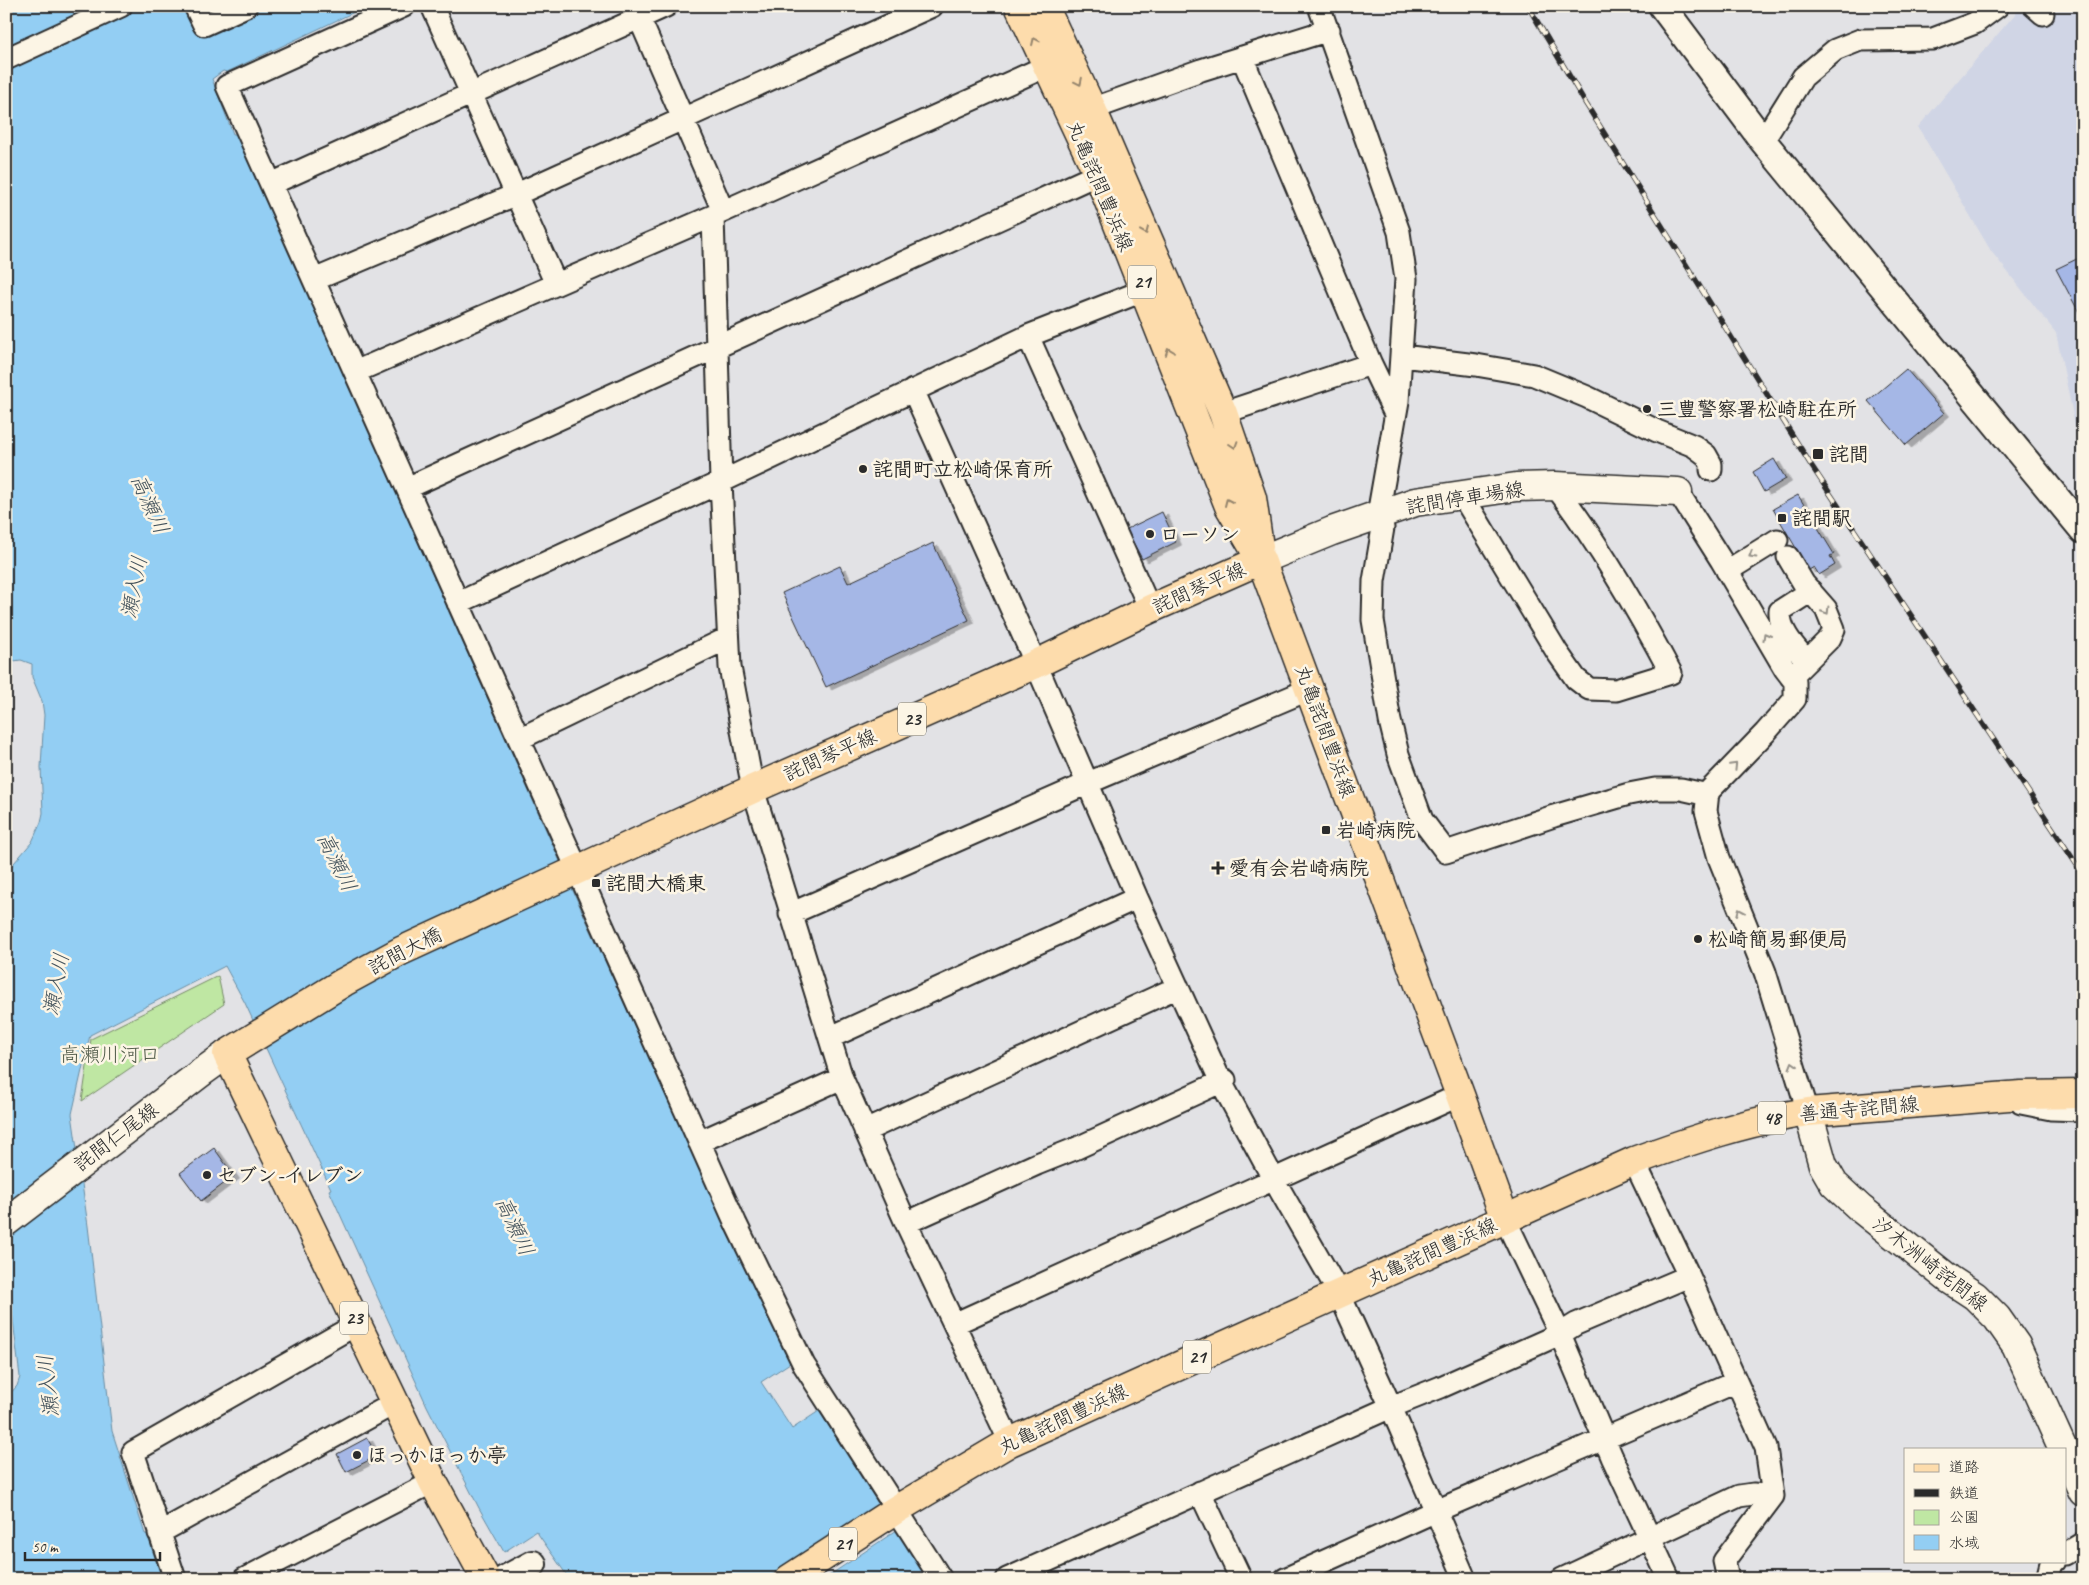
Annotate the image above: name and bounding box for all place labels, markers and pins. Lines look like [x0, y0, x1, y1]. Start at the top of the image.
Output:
place label: 三豊警察署松崎駐在所 [1657, 397, 1857, 422]
marker: 三豊警察署松崎駐在所 [1641, 403, 1653, 415]
place label: 詫間 [1829, 442, 1869, 467]
marker: 詫間 [1811, 447, 1825, 461]
place label: 詫間町立松崎保育所 [873, 457, 1053, 482]
marker: 詫間町立松崎保育所 [857, 463, 869, 475]
place label: 詫間駅 [1792, 506, 1852, 531]
marker: 詫間駅 [1776, 512, 1788, 524]
place label: ローソン [1160, 522, 1240, 547]
marker: ローソン [1144, 528, 1156, 540]
place label: 岩崎病院 [1336, 818, 1416, 843]
marker: 岩崎病院 [1320, 824, 1332, 836]
place label: 愛有会岩崎病院 [1229, 856, 1369, 881]
marker: 愛有会岩崎病院 [1211, 861, 1225, 875]
place label: 詫間大橋東 [606, 871, 706, 896]
marker: 詫間大橋東 [590, 877, 602, 889]
place label: 松崎簡易郵便局 [1708, 927, 1848, 952]
marker: 松崎簡易郵便局 [1692, 933, 1704, 945]
place label: セブン-イレブン [217, 1163, 364, 1188]
marker: セブン-イレブン [201, 1169, 213, 1181]
place label: ほっかほっか亭 [367, 1443, 507, 1468]
marker: ほっかほっか亭 [351, 1449, 363, 1461]

